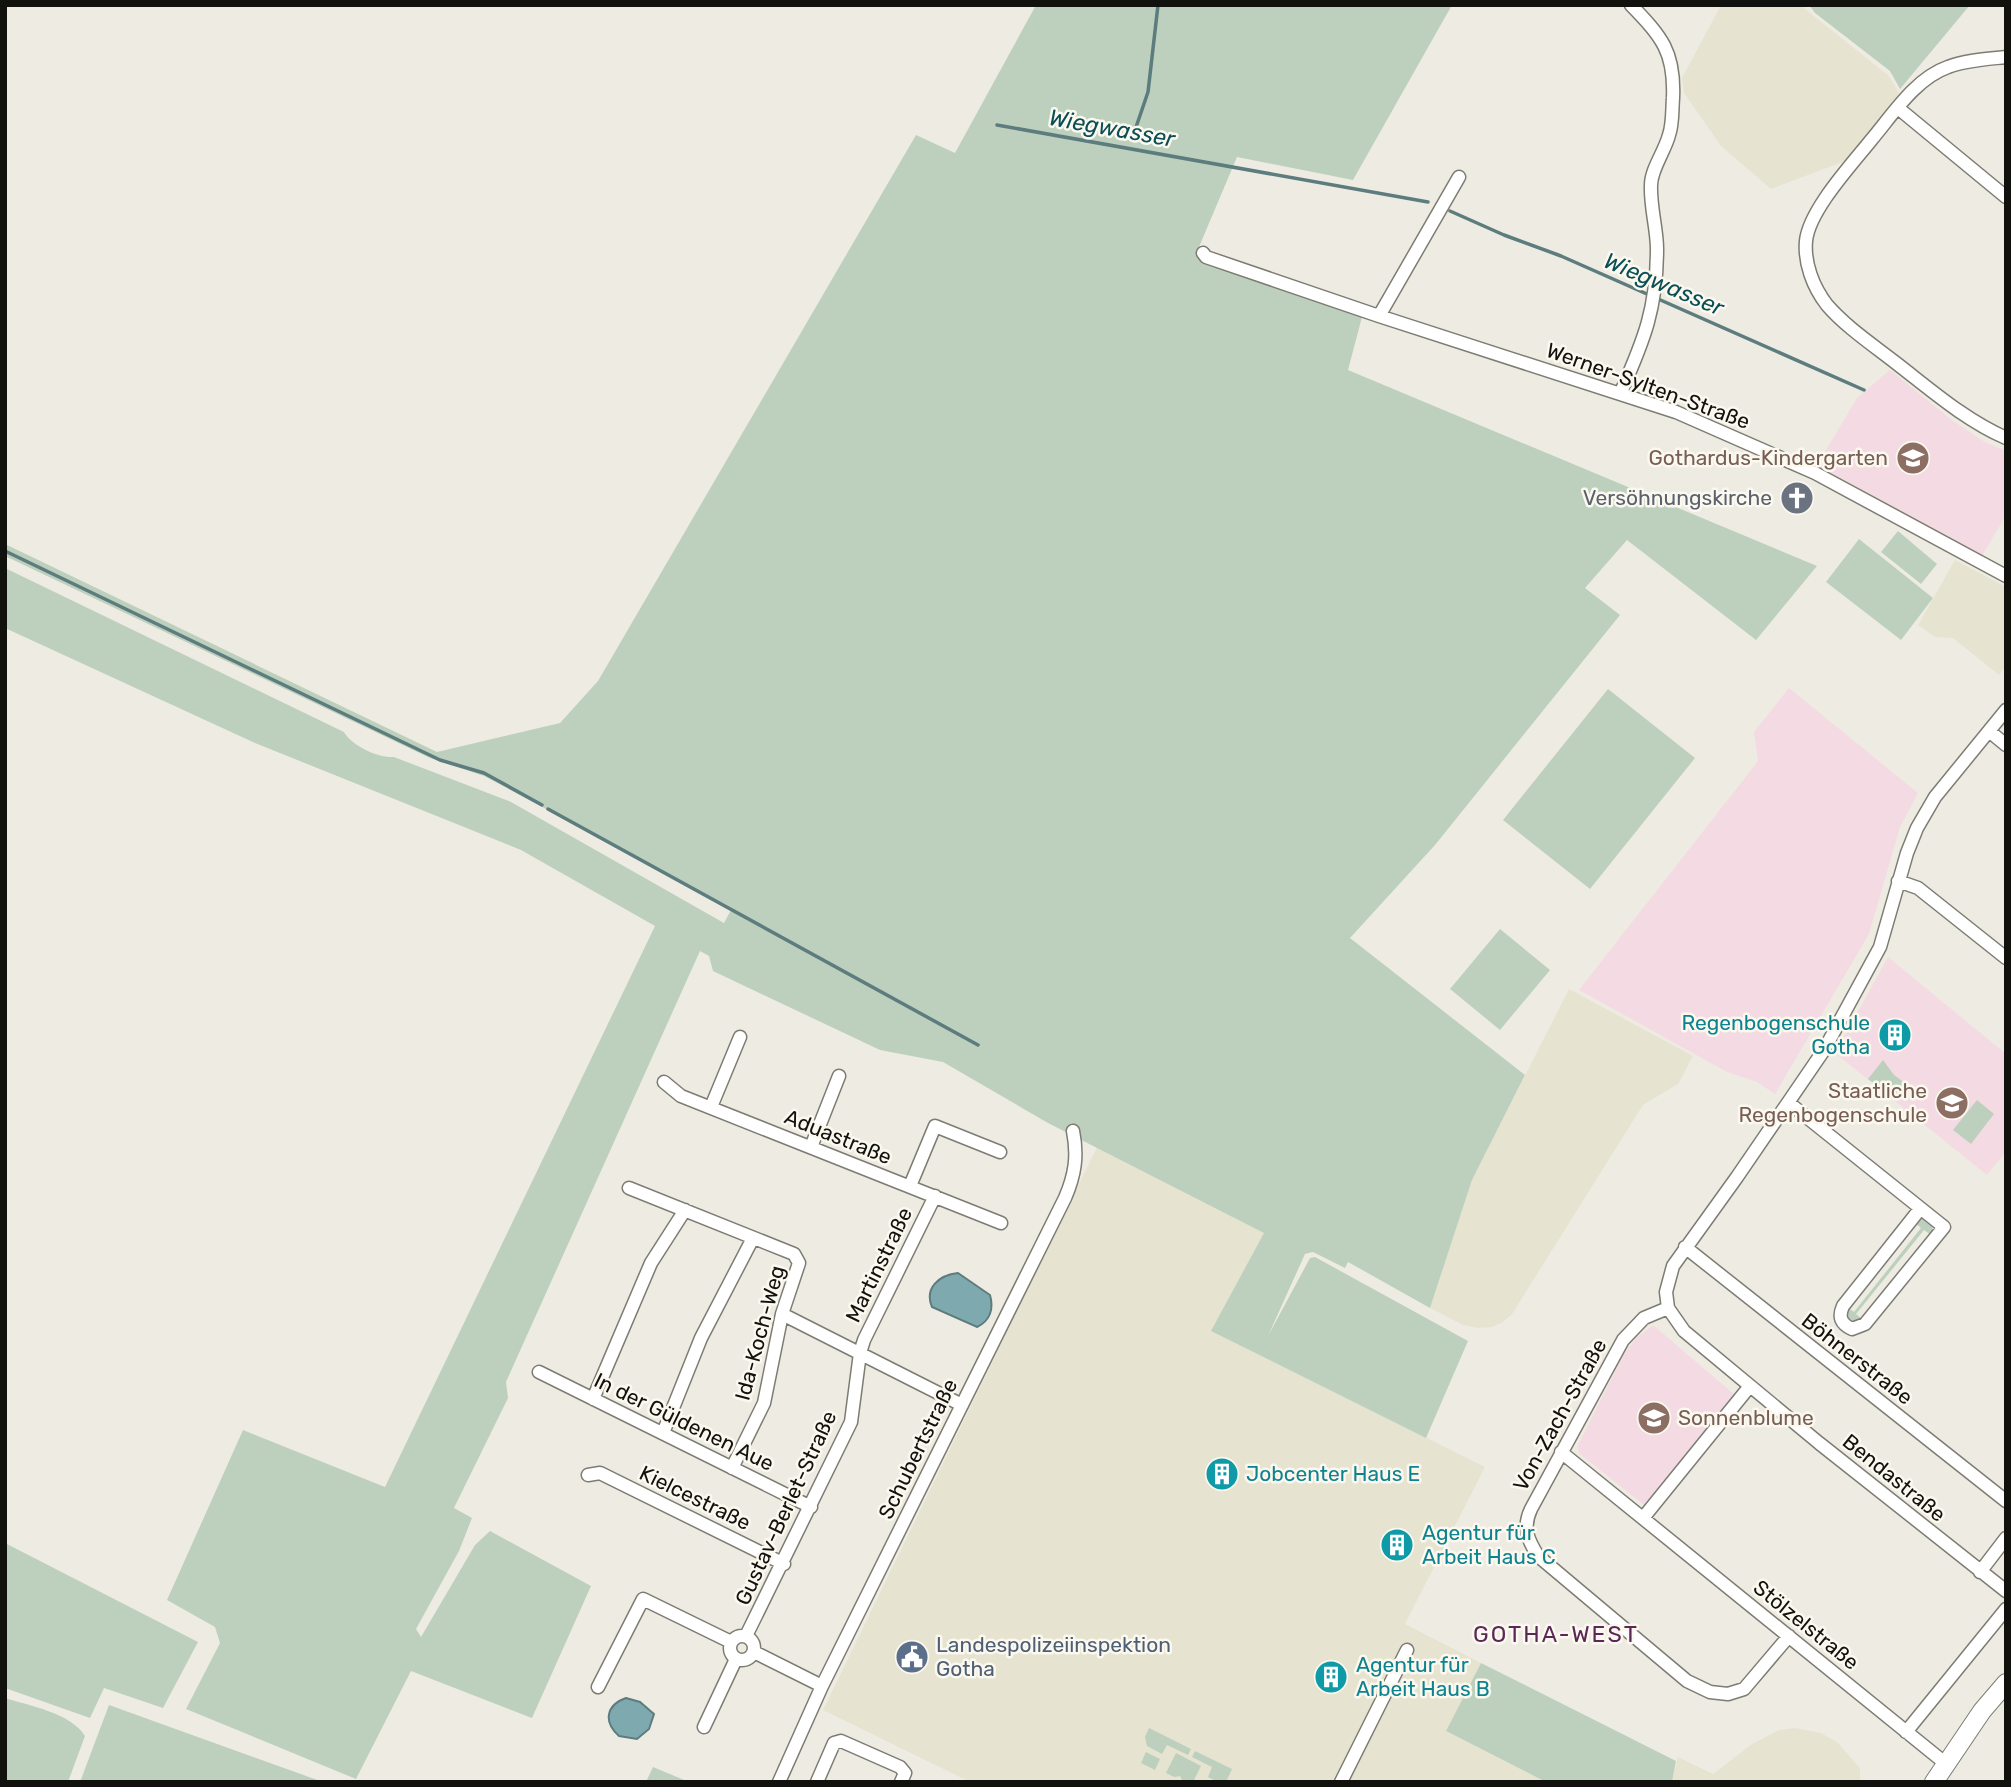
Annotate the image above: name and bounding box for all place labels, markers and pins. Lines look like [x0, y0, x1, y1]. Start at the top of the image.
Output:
school or university icon: Gothardus-Kindergarten [1894, 439, 1932, 477]
place label: Gothardus-Kindergarten [1649, 445, 1888, 470]
church icon: Versöhnungskirche [1778, 479, 1816, 517]
place label: Versöhnungskirche [1583, 485, 1772, 510]
place label: Regenbogenschule Gotha [1681, 1010, 1870, 1059]
building icon: Regenbogenschule Gotha [1876, 1016, 1914, 1054]
place label: Staatliche Regenbogenschule [1738, 1078, 1927, 1127]
school or university icon: Staatliche Regenbogenschule [1933, 1084, 1971, 1122]
school or university icon: Sonnenblume [1635, 1399, 1673, 1437]
place label: Sonnenblume [1678, 1405, 1814, 1430]
building icon: Jobcenter Haus E [1203, 1455, 1241, 1493]
place label: Jobcenter Haus E [1246, 1461, 1420, 1486]
place label: Agentur für Arbeit Haus C [1422, 1520, 1556, 1569]
building icon: Agentur für Arbeit Haus C [1378, 1526, 1416, 1564]
place label: Landespolizeiinspektion Gotha [936, 1632, 1171, 1681]
public building icon: Landespolizeiinspektion Gotha [893, 1638, 931, 1676]
place label: Agentur für Arbeit Haus B [1356, 1652, 1490, 1701]
building icon: Agentur für Arbeit Haus B [1312, 1658, 1350, 1696]

